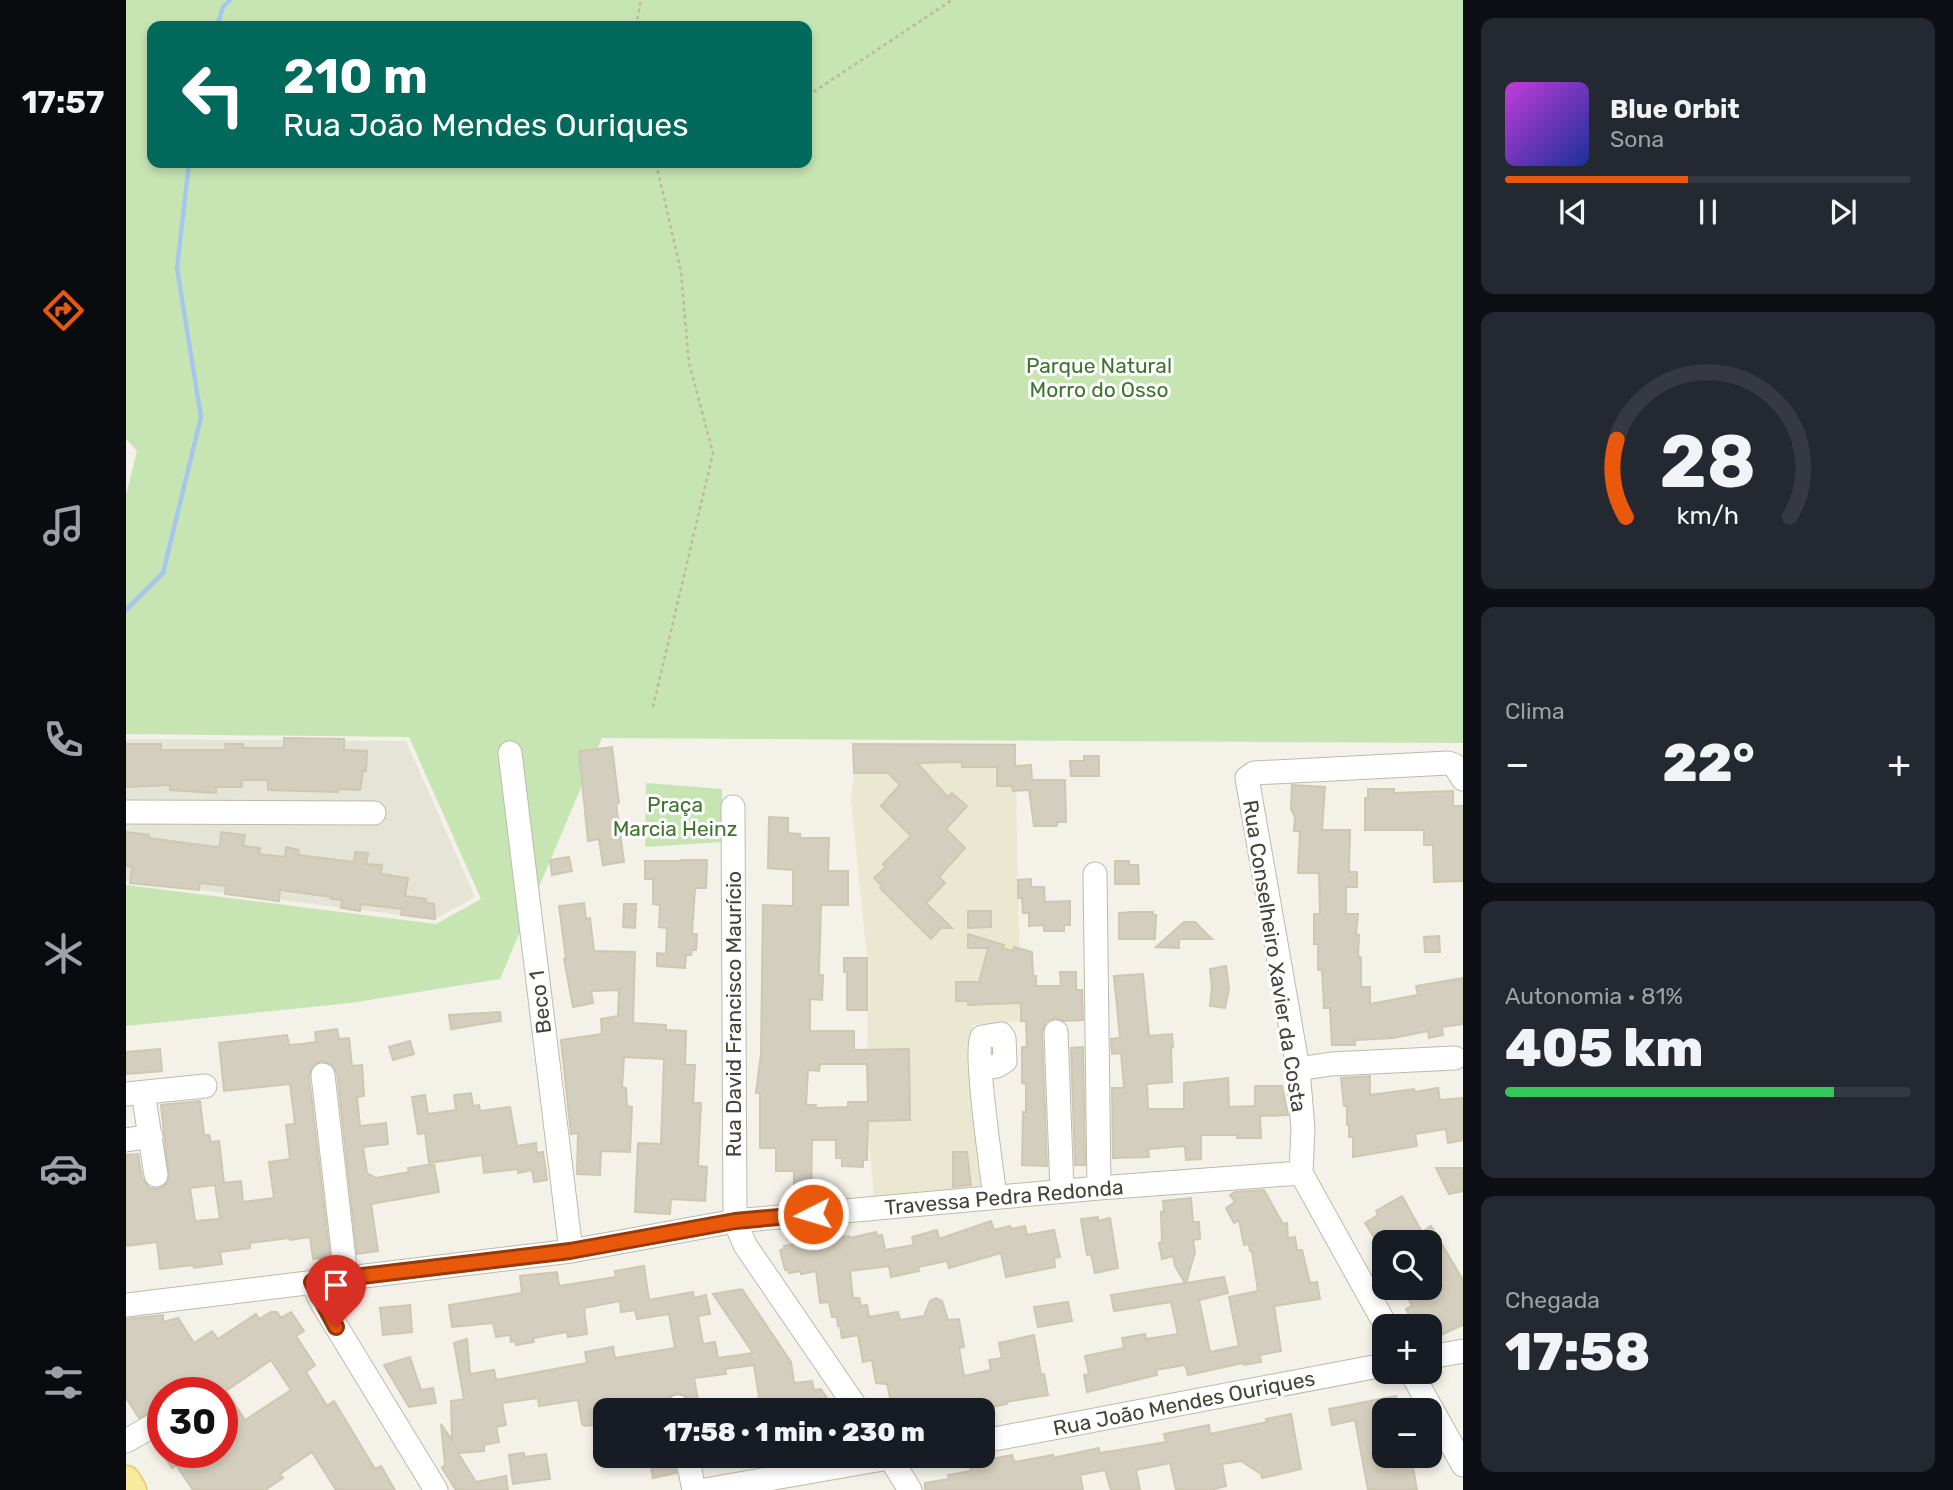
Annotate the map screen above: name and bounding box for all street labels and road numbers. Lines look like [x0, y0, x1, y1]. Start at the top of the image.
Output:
street label: Rua Conselheiro Xavier da Costa [1238, 798, 1312, 1114]
street label: Rua David Francisco Maurício [721, 871, 746, 1157]
street label: Beco 1 [524, 969, 556, 1035]
street label: Travessa Pedra Redonda [884, 1174, 1124, 1220]
street label: Rua João Mendes Ouriques [1051, 1365, 1317, 1441]

